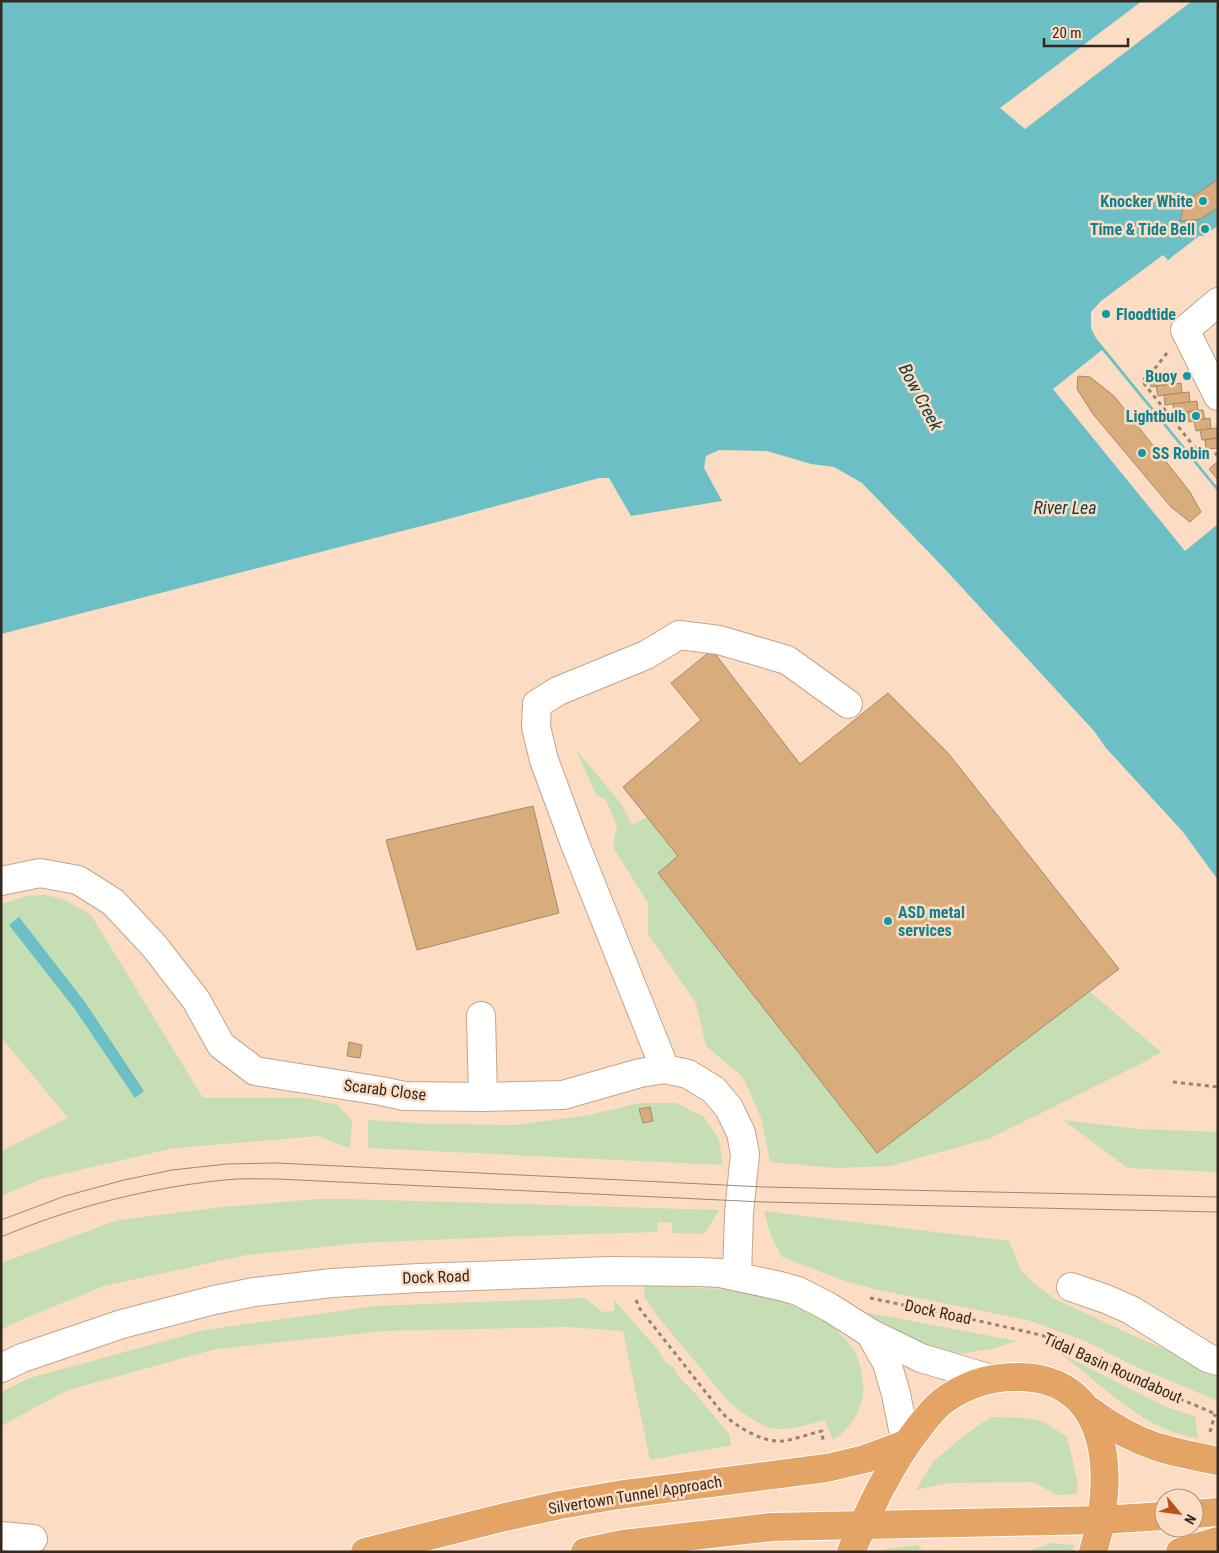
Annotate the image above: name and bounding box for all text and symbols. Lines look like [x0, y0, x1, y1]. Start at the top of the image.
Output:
scale bar [1044, 15, 1128, 47]
text: 20 m [1052, 24, 1082, 42]
place label: Knocker White [1100, 192, 1193, 211]
marker: Knocker White [1197, 195, 1209, 207]
place label: Time & Tide Bell [1090, 220, 1195, 239]
marker: Time & Tide Bell [1199, 223, 1211, 235]
place label: Floodtide [1116, 305, 1176, 324]
marker: Floodtide [1100, 308, 1112, 320]
water label: Bow Creek [895, 360, 948, 435]
place label: Buoy [1145, 367, 1177, 386]
marker: Buoy [1181, 370, 1193, 382]
place label: Lightbulb [1126, 407, 1186, 426]
marker: Lightbulb [1190, 410, 1202, 422]
place label: SS Robin [1152, 444, 1210, 463]
marker: SS Robin [1136, 447, 1148, 459]
water label: River Lea [1033, 497, 1097, 518]
place label: ASD metal services [898, 903, 965, 940]
marker: ASD metal services [882, 915, 894, 927]
street label: Scarab Close [343, 1076, 427, 1104]
street label: Dock Road [402, 1266, 470, 1288]
street label: Dock Road [903, 1296, 973, 1328]
street label: Tidal Basin Roundabout [1041, 1329, 1186, 1407]
street label: Silvertown Tunnel Approach [547, 1472, 723, 1518]
north arrow [1154, 1488, 1204, 1538]
text: N [1181, 1512, 1199, 1527]

